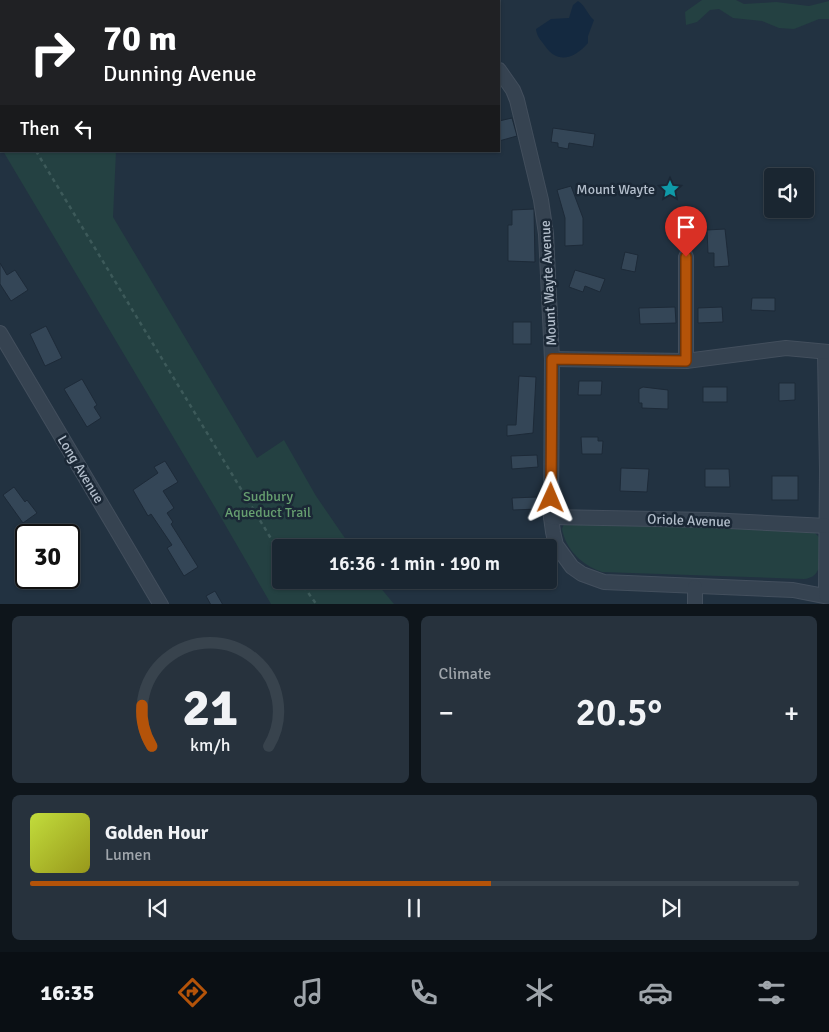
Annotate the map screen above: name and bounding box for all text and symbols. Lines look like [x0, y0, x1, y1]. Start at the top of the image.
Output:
text: 70 m [103, 17, 177, 60]
icon: right [20, 20, 85, 85]
text: Dunning Avenue [103, 60, 257, 87]
icon: left [70, 115, 98, 143]
text: Then [20, 117, 60, 141]
map controls [764, 168, 814, 218]
button: sound [764, 168, 814, 218]
place icon: Mount Wayte [659, 178, 681, 200]
place label: Mount Wayte [576, 181, 655, 198]
pin [665, 206, 707, 257]
icon: arrive [672, 213, 700, 241]
street label: Mount Wayte Avenue [537, 220, 560, 346]
street label: Long Avenue [54, 432, 107, 506]
position arrow [524, 471, 576, 523]
park label: Sudbury Aqueduct Trail [225, 488, 311, 521]
street label: Oriole Avenue [647, 511, 731, 530]
speed limit sign: 30 [15, 524, 80, 589]
text: 16:36 · 1 min · 190 m [329, 552, 500, 576]
text: Climate [439, 664, 491, 684]
text: 21 [182, 676, 238, 740]
text: 20.5° [575, 689, 662, 736]
text: − [439, 696, 454, 730]
text: + [784, 696, 799, 730]
text: km/h [190, 734, 230, 756]
text: Golden Hour [105, 821, 208, 845]
text: Lumen [105, 845, 151, 865]
icon: previous [144, 894, 172, 922]
icon: pause [400, 894, 428, 922]
icon: next [657, 894, 685, 922]
icon: directions [175, 975, 210, 1010]
icon: music [291, 975, 326, 1010]
icon: phone [406, 975, 441, 1010]
icon: climate [522, 975, 557, 1010]
icon: car [638, 975, 673, 1010]
icon: filters [754, 975, 789, 1010]
text: 16:35 [40, 979, 94, 1006]

